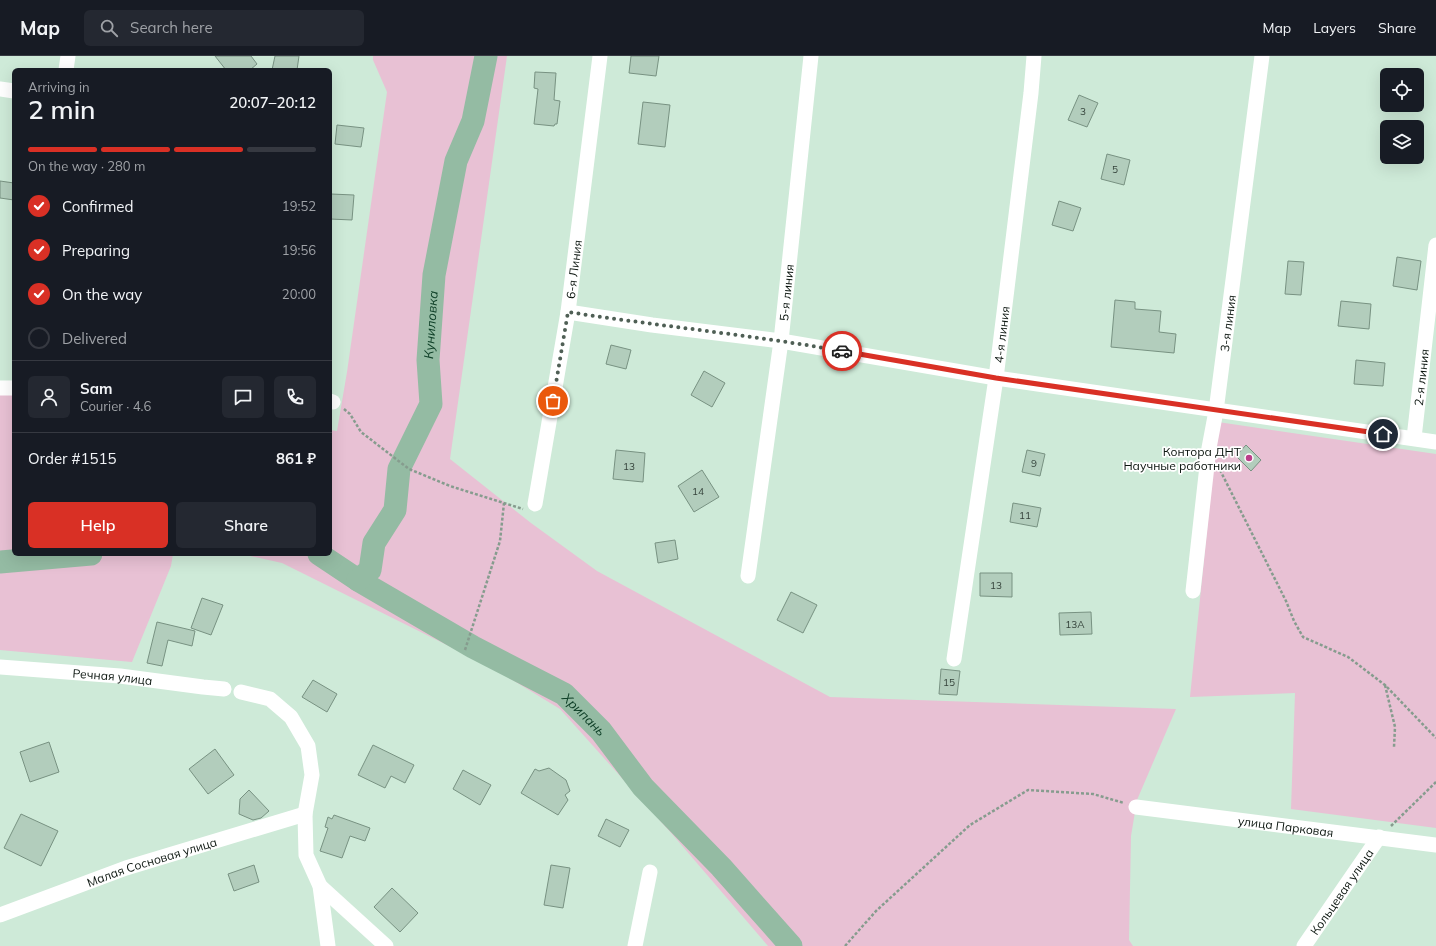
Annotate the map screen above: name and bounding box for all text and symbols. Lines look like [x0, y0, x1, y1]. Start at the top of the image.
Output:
search box [84, 10, 364, 46]
text: Map [20, 16, 60, 40]
icon: search [98, 17, 120, 39]
text: Search here [130, 18, 213, 37]
text: Map [1262, 19, 1291, 37]
text: Layers [1313, 19, 1356, 37]
text: Share [1378, 19, 1416, 37]
map controls [1380, 68, 1424, 164]
button: locate [1380, 68, 1424, 112]
text: Arriving in [28, 79, 90, 95]
text: 2 min [28, 93, 96, 126]
text: 20:07–20:12 [229, 93, 316, 112]
house number: 3 [1080, 105, 1086, 118]
button: layers [1380, 120, 1424, 164]
text: On the way · 280 m [28, 158, 145, 174]
house number: 5 [1112, 163, 1118, 176]
icon: check [28, 195, 50, 217]
text: Confirmed [62, 197, 133, 216]
text: 19:52 [282, 198, 316, 214]
icon: check [28, 239, 50, 261]
street label: 6-я Линия [562, 239, 584, 299]
text: Preparing [62, 241, 130, 260]
text: 19:56 [282, 242, 316, 258]
street label: 5-я линия [776, 263, 797, 322]
icon: check [28, 283, 50, 305]
text: On the way [62, 285, 142, 304]
text: 20:00 [282, 286, 316, 302]
water label: Куниловка [420, 290, 441, 359]
street label: 3-я линия [1216, 294, 1238, 353]
street label: 4-я линия [990, 305, 1012, 364]
text: Delivered [62, 329, 127, 348]
courier [822, 331, 862, 371]
icon: car [831, 340, 853, 362]
street label: 2-я линия [1410, 348, 1432, 407]
button: person [28, 376, 70, 418]
button: chat [222, 376, 264, 418]
button: phone [274, 376, 316, 418]
text: Sam [80, 379, 112, 398]
pin [536, 384, 570, 418]
icon: bag [542, 390, 564, 412]
text: Courier · 4.6 [80, 398, 151, 414]
pin [1366, 417, 1400, 451]
icon: home [1372, 423, 1394, 445]
place label: Контора ДНТ Научные работники [1123, 444, 1242, 473]
text: Order #1515 [28, 449, 116, 468]
text: 861 ₽ [276, 449, 316, 468]
marker: Контора ДНТ Научные работники [1244, 453, 1254, 463]
house number: 9 [1031, 457, 1037, 470]
house number: 13 [623, 460, 635, 473]
house number: 14 [692, 485, 704, 498]
button: Help [28, 502, 168, 548]
button: Share [176, 502, 316, 548]
house number: 11 [1019, 509, 1031, 522]
house number: 13 [990, 579, 1002, 592]
house number: 13А [1065, 618, 1085, 631]
street label: Речная улица [72, 665, 154, 688]
house number: 15 [943, 676, 955, 689]
water label: Хрипань [559, 689, 610, 739]
street label: улица Парковая [1237, 812, 1334, 839]
street label: Малая Сосновая улица [85, 834, 219, 889]
street label: Кольцевая улица [1307, 846, 1376, 938]

